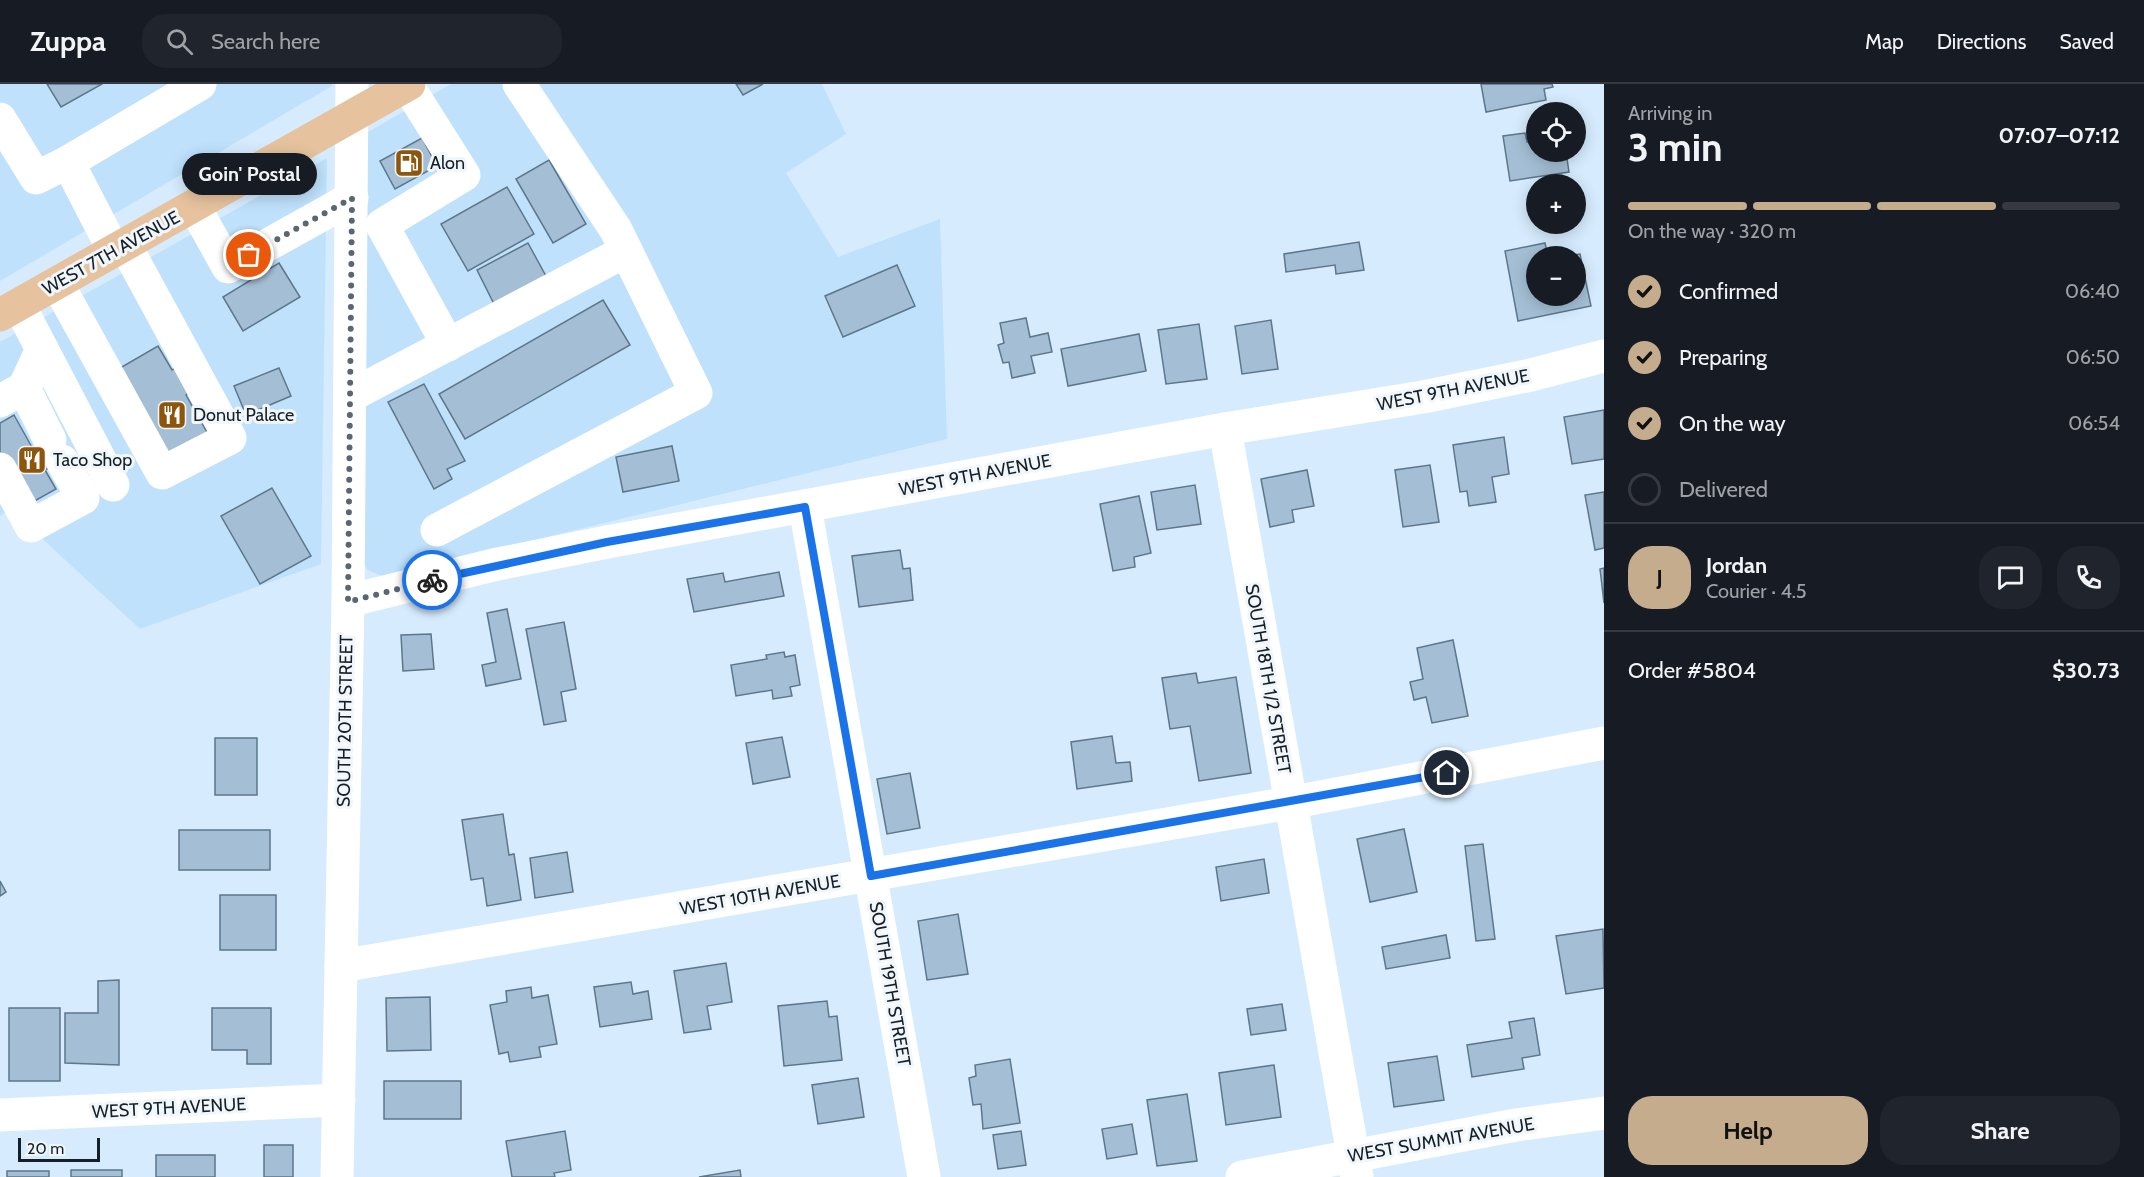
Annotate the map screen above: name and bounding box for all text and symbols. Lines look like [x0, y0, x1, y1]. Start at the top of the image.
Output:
search box [142, 14, 562, 68]
text: Zuppa [30, 24, 106, 58]
icon: search [163, 25, 196, 58]
text: Search here [211, 28, 320, 55]
text: Map [1865, 29, 1904, 54]
text: Directions [1937, 29, 2026, 54]
text: Saved [2059, 29, 2114, 54]
text: Arriving in [1628, 101, 1712, 125]
map controls [1526, 102, 1586, 306]
button: locate [1526, 102, 1586, 162]
text: 07:07–07:12 [1998, 122, 2120, 149]
text: 3 min [1628, 123, 1723, 171]
fuel station icon: Alon [393, 147, 425, 179]
place label: Alon [430, 152, 465, 174]
callout: Goin' Postal [182, 153, 316, 195]
text: Goin' Postal [199, 162, 300, 186]
button: + [1526, 174, 1586, 234]
street label: WEST 7TH AVENUE [38, 206, 184, 300]
text: On the way · 320 m [1628, 219, 1796, 243]
pin [223, 229, 274, 280]
icon: bag [232, 238, 265, 271]
button: − [1526, 246, 1586, 306]
icon: check [1628, 275, 1661, 308]
text: Confirmed [1679, 278, 1778, 305]
text: 06:40 [2065, 279, 2120, 303]
icon: check [1628, 341, 1661, 374]
text: Preparing [1679, 344, 1767, 371]
text: 06:50 [2066, 345, 2120, 369]
street label: WEST 9TH AVENUE [1375, 364, 1531, 416]
restaurant icon: Donut Palace [156, 399, 188, 431]
place label: Donut Palace [193, 404, 294, 426]
icon: check [1628, 407, 1661, 440]
text: On the way [1679, 410, 1786, 437]
text: 06:54 [2068, 411, 2120, 435]
restaurant icon: Taco Shop [16, 444, 48, 476]
place label: Taco Shop [53, 449, 132, 471]
street label: WEST 9TH AVENUE [897, 449, 1053, 501]
text: Delivered [1679, 476, 1768, 503]
button: chat [1979, 546, 2042, 609]
button: phone [2057, 546, 2120, 609]
courier [402, 550, 462, 610]
text: Jordan [1706, 552, 1767, 579]
icon: bike [416, 564, 449, 597]
text: J [1656, 564, 1663, 591]
text: Courier · 4.5 [1706, 579, 1807, 603]
street label: SOUTH 18TH 1/2 STREET [1240, 582, 1296, 776]
street label: SOUTH 20TH STREET [332, 634, 358, 807]
text: Order #5804 [1628, 657, 1756, 684]
text: $30.73 [2052, 657, 2120, 684]
pin [1421, 747, 1472, 798]
icon: home [1430, 756, 1463, 789]
street label: WEST 10TH AVENUE [678, 870, 842, 920]
street label: SOUTH 19TH STREET [865, 900, 915, 1068]
street label: WEST 9TH AVENUE [91, 1093, 247, 1123]
button: Help [1628, 1096, 1868, 1165]
button: Share [1880, 1096, 2120, 1165]
street label: WEST SUMMIT AVENUE [1346, 1113, 1536, 1167]
scale bar [18, 1135, 100, 1162]
text: 20 m [27, 1139, 64, 1158]

